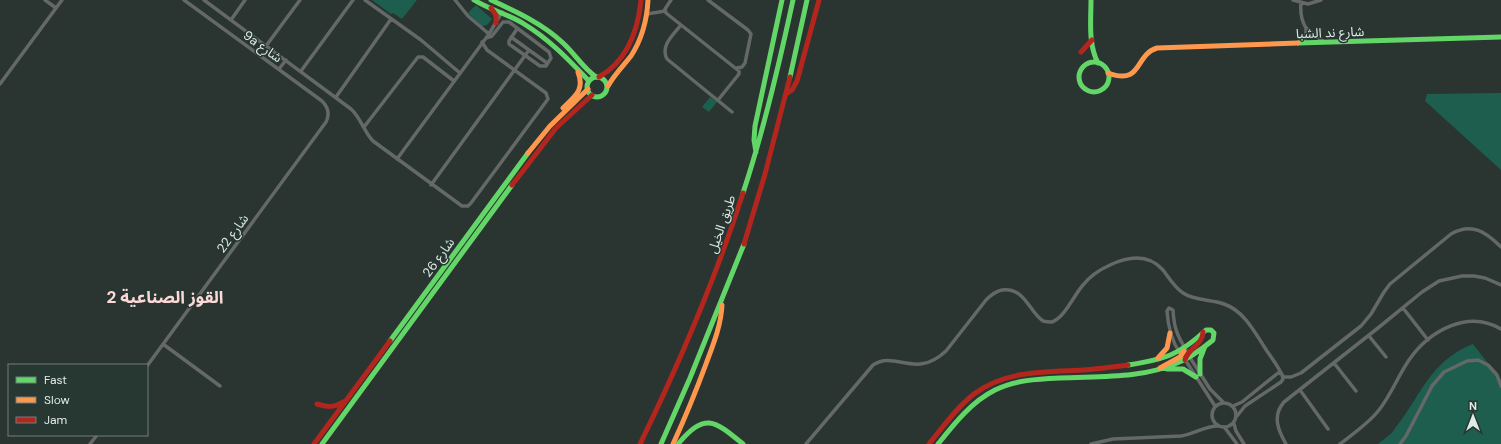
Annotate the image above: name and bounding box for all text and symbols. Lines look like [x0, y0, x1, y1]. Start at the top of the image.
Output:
street label: شارع ند الشبا [1296, 23, 1365, 44]
street label: 9a شارع [239, 27, 286, 68]
street label: طريق الخيل [704, 193, 739, 256]
street label: شارع 22 [213, 211, 254, 257]
street label: شارع 26 [418, 234, 460, 281]
district label: القوز الصناعية 2 [107, 286, 223, 308]
legend [8, 364, 148, 436]
text: Fast [44, 372, 67, 388]
text: Slow [44, 392, 70, 408]
north arrow [1453, 396, 1493, 436]
text: N [1469, 399, 1477, 413]
text: Jam [44, 412, 67, 428]

